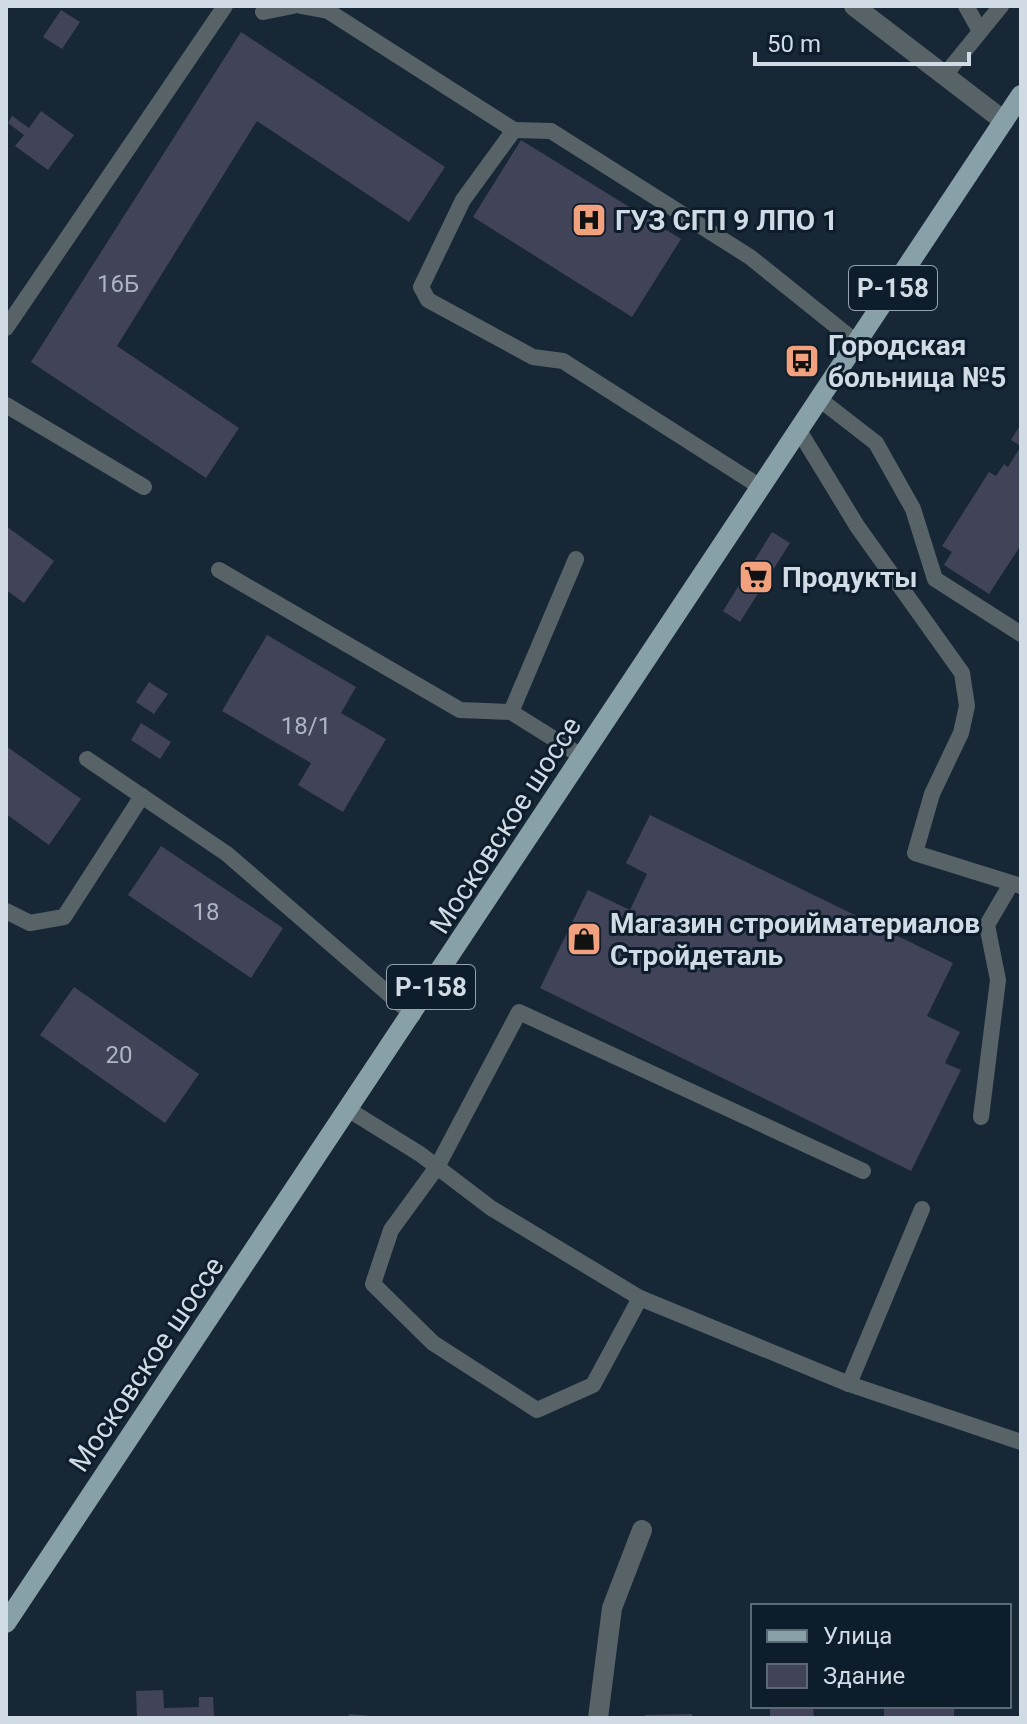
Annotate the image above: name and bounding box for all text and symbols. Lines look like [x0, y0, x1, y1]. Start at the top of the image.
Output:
scale bar [755, 16, 969, 66]
text: 50 m [767, 30, 821, 58]
hospital icon: ГУЗ СГП 9 ЛПО 1 [570, 201, 608, 239]
place label: ГУЗ СГП 9 ЛПО 1 [615, 204, 838, 237]
road number: Р-158 [849, 266, 937, 310]
house number: 16Б [97, 270, 139, 298]
place label: Городская больница №5 [828, 329, 1006, 394]
bus stop icon: Городская больница №5 [783, 342, 821, 380]
supermarket icon: Продукты [737, 558, 775, 596]
place label: Продукты [782, 561, 917, 594]
street label: Московское шоссе [423, 711, 588, 940]
house number: 18/1 [281, 712, 331, 740]
house number: 18 [193, 898, 219, 926]
place label: Магазин строийматериалов Стройдеталь [610, 907, 980, 972]
shop icon: Магазин строийматериалов Стройдеталь [565, 920, 603, 958]
road number: Р-158 [387, 965, 475, 1009]
house number: 20 [106, 1041, 132, 1069]
street label: Московское шоссе [62, 1251, 231, 1478]
legend [751, 1604, 1011, 1708]
text: Улица [823, 1622, 892, 1650]
text: Здание [823, 1662, 905, 1690]

